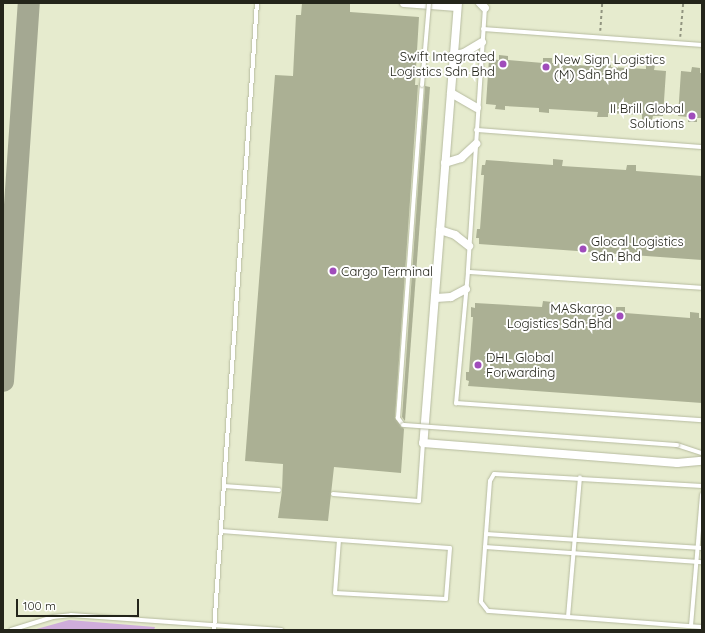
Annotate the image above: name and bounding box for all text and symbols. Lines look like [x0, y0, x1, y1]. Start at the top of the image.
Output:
place label: Swift Integrated Logistics Sdn Bhd [390, 49, 495, 80]
place label: New Sign Logistics (M) Sdn Bhd [554, 52, 665, 83]
marker: Swift Integrated Logistics Sdn Bhd [498, 59, 508, 69]
marker: New Sign Logistics (M) Sdn Bhd [541, 62, 551, 72]
place label: II Brill Global Solutions [610, 101, 684, 132]
marker: II Brill Global Solutions [687, 111, 697, 121]
place label: Glocal Logistics Sdn Bhd [591, 234, 684, 265]
marker: Glocal Logistics Sdn Bhd [578, 244, 588, 254]
place label: Cargo Terminal [341, 263, 433, 279]
marker: Cargo Terminal [328, 266, 338, 276]
place label: MASkargo Logistics Sdn Bhd [507, 301, 612, 332]
marker: MASkargo Logistics Sdn Bhd [615, 311, 625, 321]
place label: DHL Global Forwarding [486, 350, 555, 381]
marker: DHL Global Forwarding [473, 360, 483, 370]
scale bar [18, 591, 141, 617]
text: 100 m [23, 598, 56, 613]

